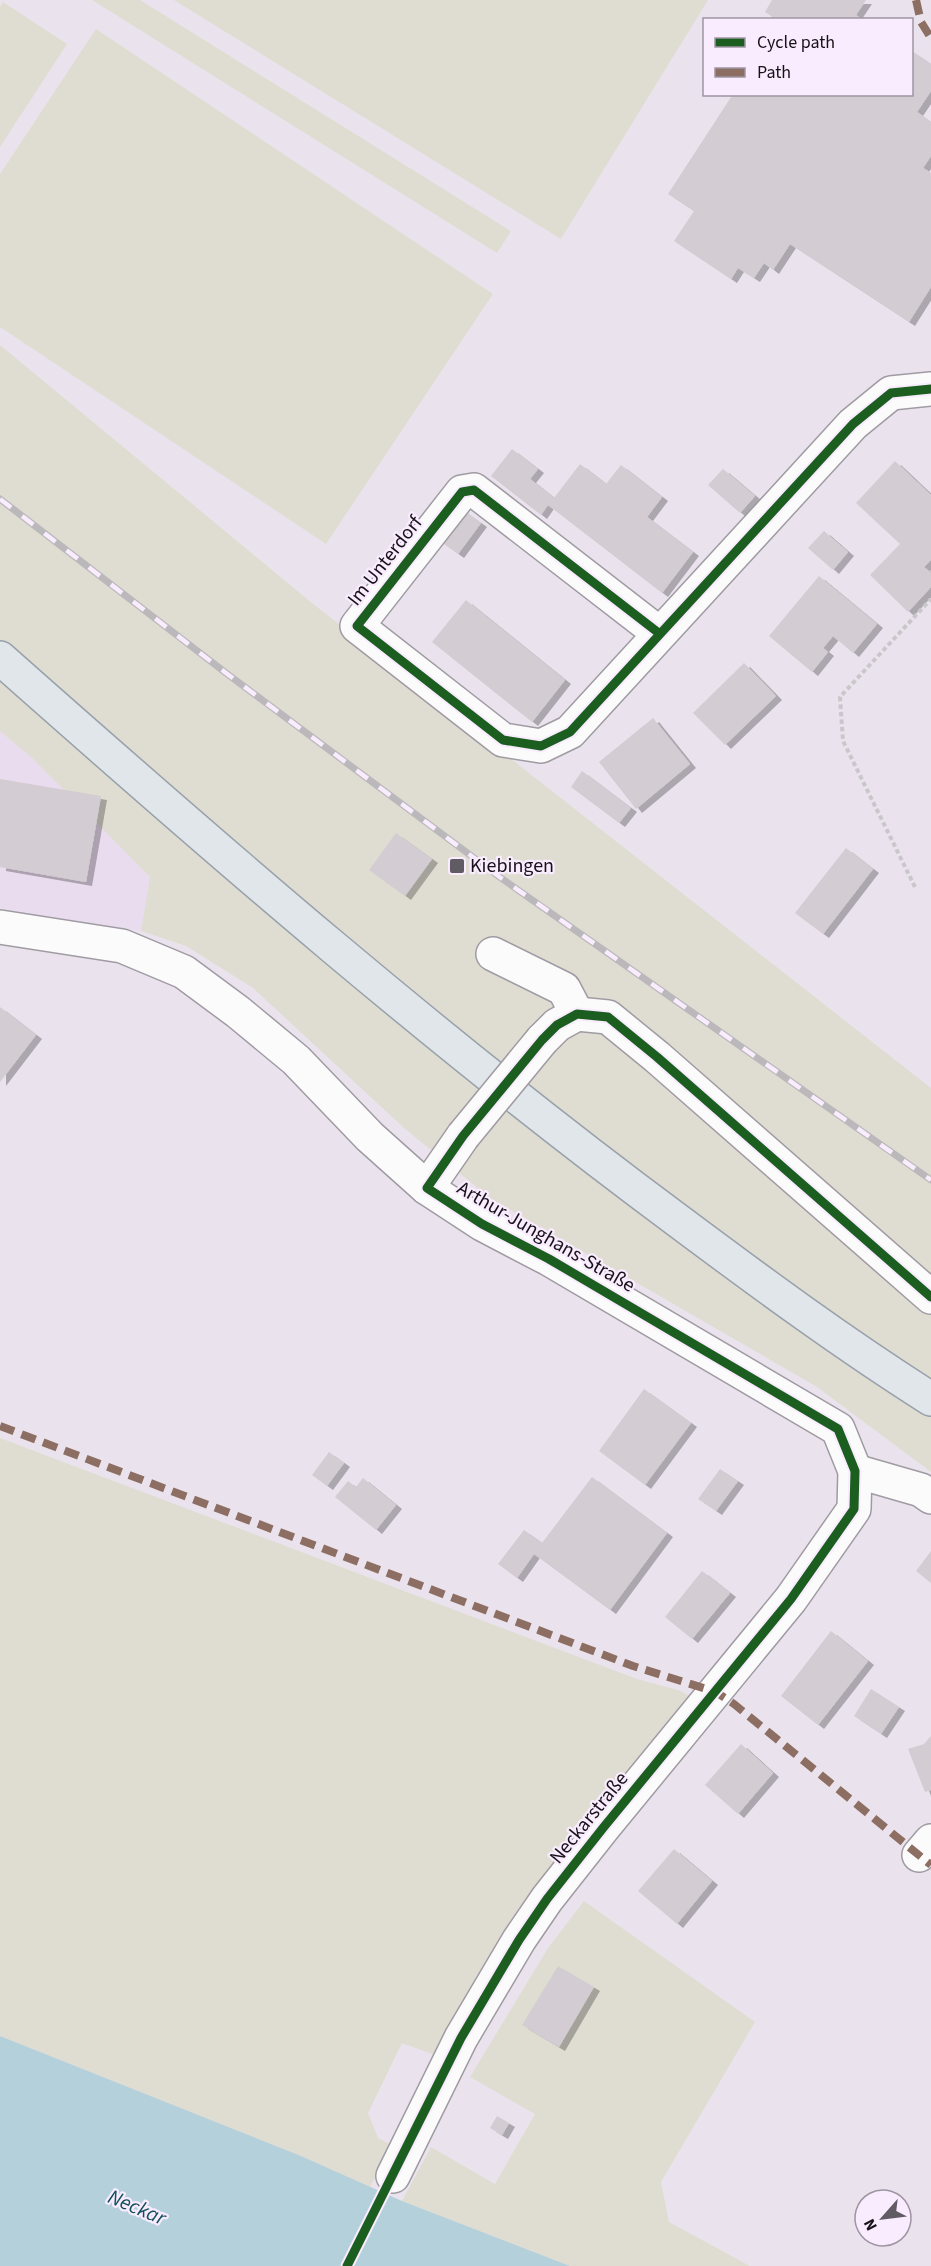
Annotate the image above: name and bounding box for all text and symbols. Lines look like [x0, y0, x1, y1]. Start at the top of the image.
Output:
legend [703, 18, 913, 96]
text: Cycle path [757, 30, 835, 55]
text: Path [757, 60, 791, 85]
street label: Im Unterdorf [341, 509, 430, 612]
place label: Kiebingen [470, 852, 554, 880]
marker: Kiebingen [448, 857, 466, 875]
street label: Arthur-Junghans-Straße [452, 1175, 640, 1300]
street label: Neckarstraße [543, 1766, 635, 1870]
water label: Neckar [103, 2181, 171, 2233]
north arrow [853, 2188, 913, 2248]
text: N [858, 2215, 883, 2234]

